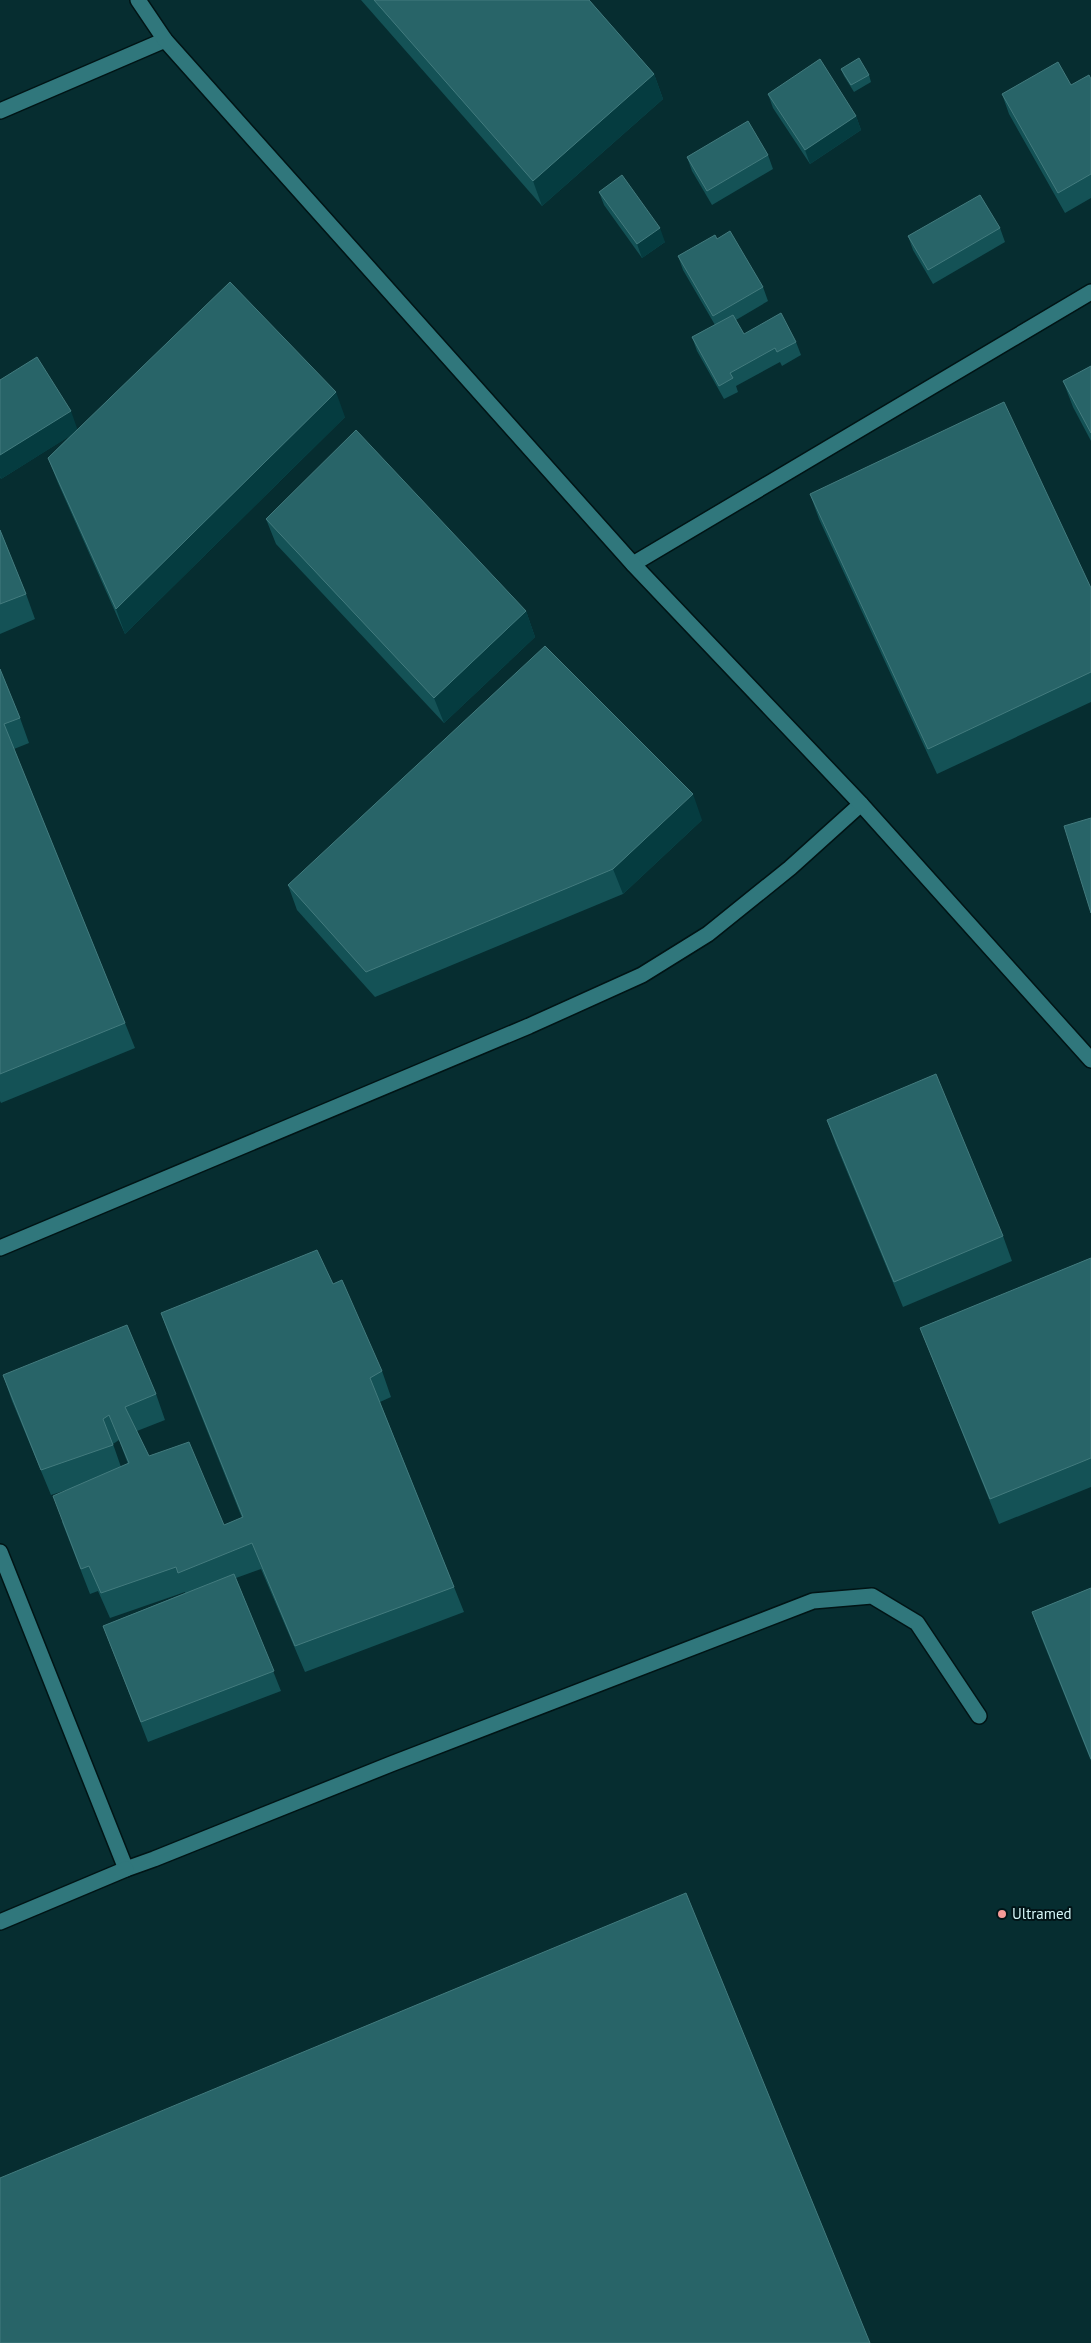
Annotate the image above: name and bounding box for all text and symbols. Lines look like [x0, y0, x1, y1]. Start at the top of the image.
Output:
place label: Ultramed [1012, 1904, 1072, 1923]
marker: Ultramed [996, 1908, 1008, 1920]

